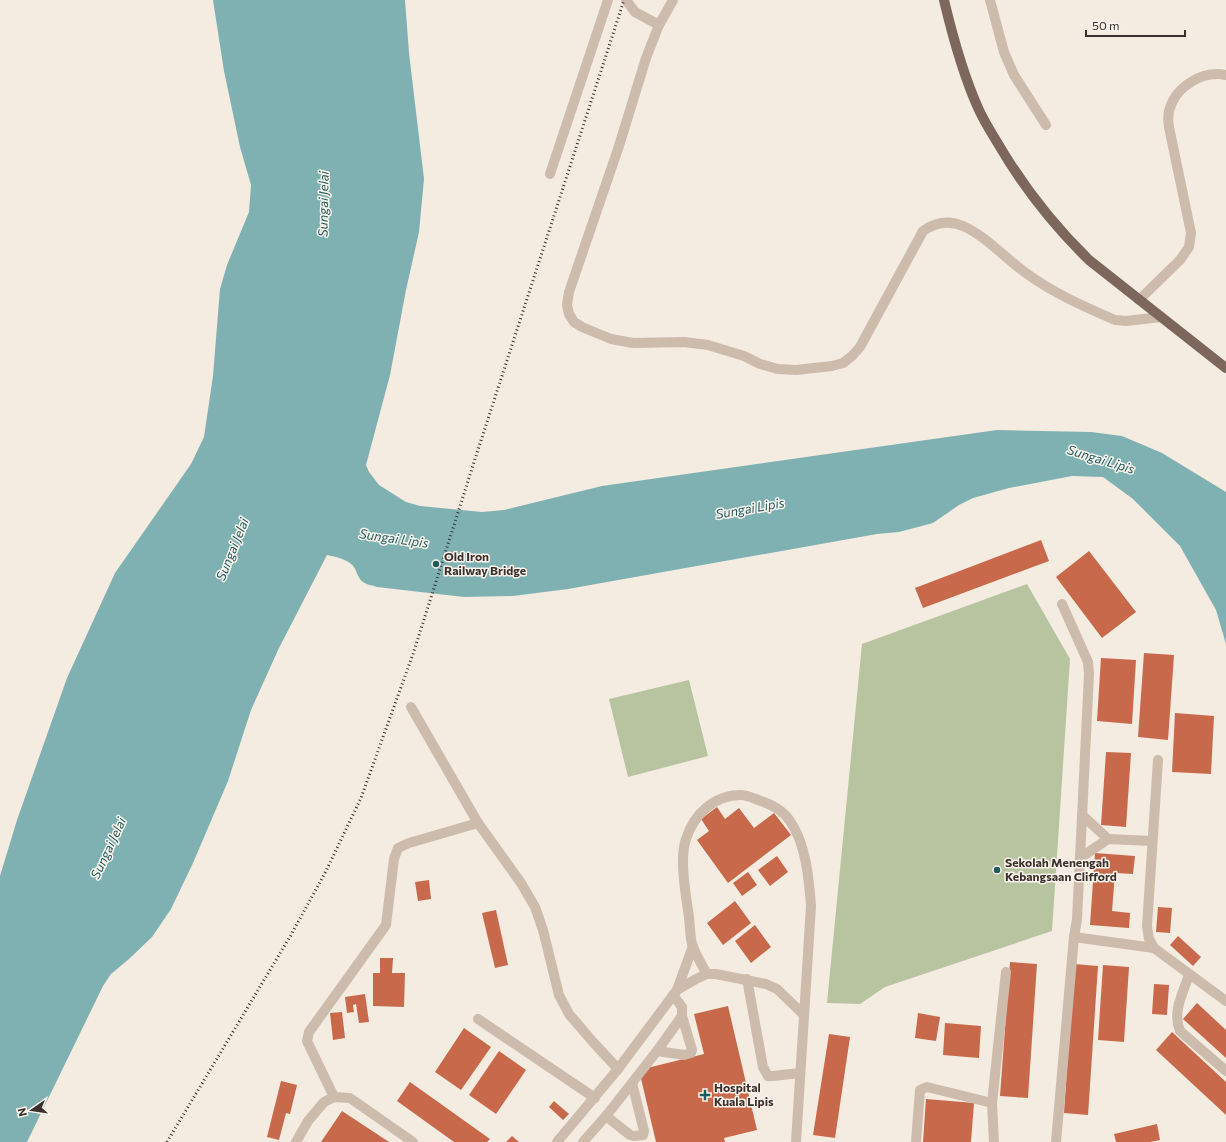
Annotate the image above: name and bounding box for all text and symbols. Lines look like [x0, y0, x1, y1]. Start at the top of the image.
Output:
scale bar [1086, 12, 1185, 38]
text: 50 m [1092, 18, 1120, 32]
water label: Sungai Jelai [314, 170, 332, 237]
water label: Sungai Lipis [1065, 441, 1137, 477]
water label: Sungai Lipis [714, 494, 786, 522]
water label: Sungai Jelai [212, 515, 252, 583]
water label: Sungai Lipis [358, 525, 430, 551]
place label: Old Iron Railway Bridge [444, 549, 526, 577]
marker: Old Iron Railway Bridge [431, 559, 441, 569]
water label: Sungai Jelai [87, 814, 129, 881]
place label: Sekolah Menengah Kebangsaan Clifford [1005, 855, 1117, 883]
marker: Sekolah Menengah Kebangsaan Clifford [992, 865, 1002, 875]
place label: Hospital Kuala Lipis [714, 1080, 774, 1108]
marker: Hospital Kuala Lipis [699, 1089, 711, 1101]
north arrow [12, 1090, 52, 1130]
text: N [15, 1107, 29, 1118]

